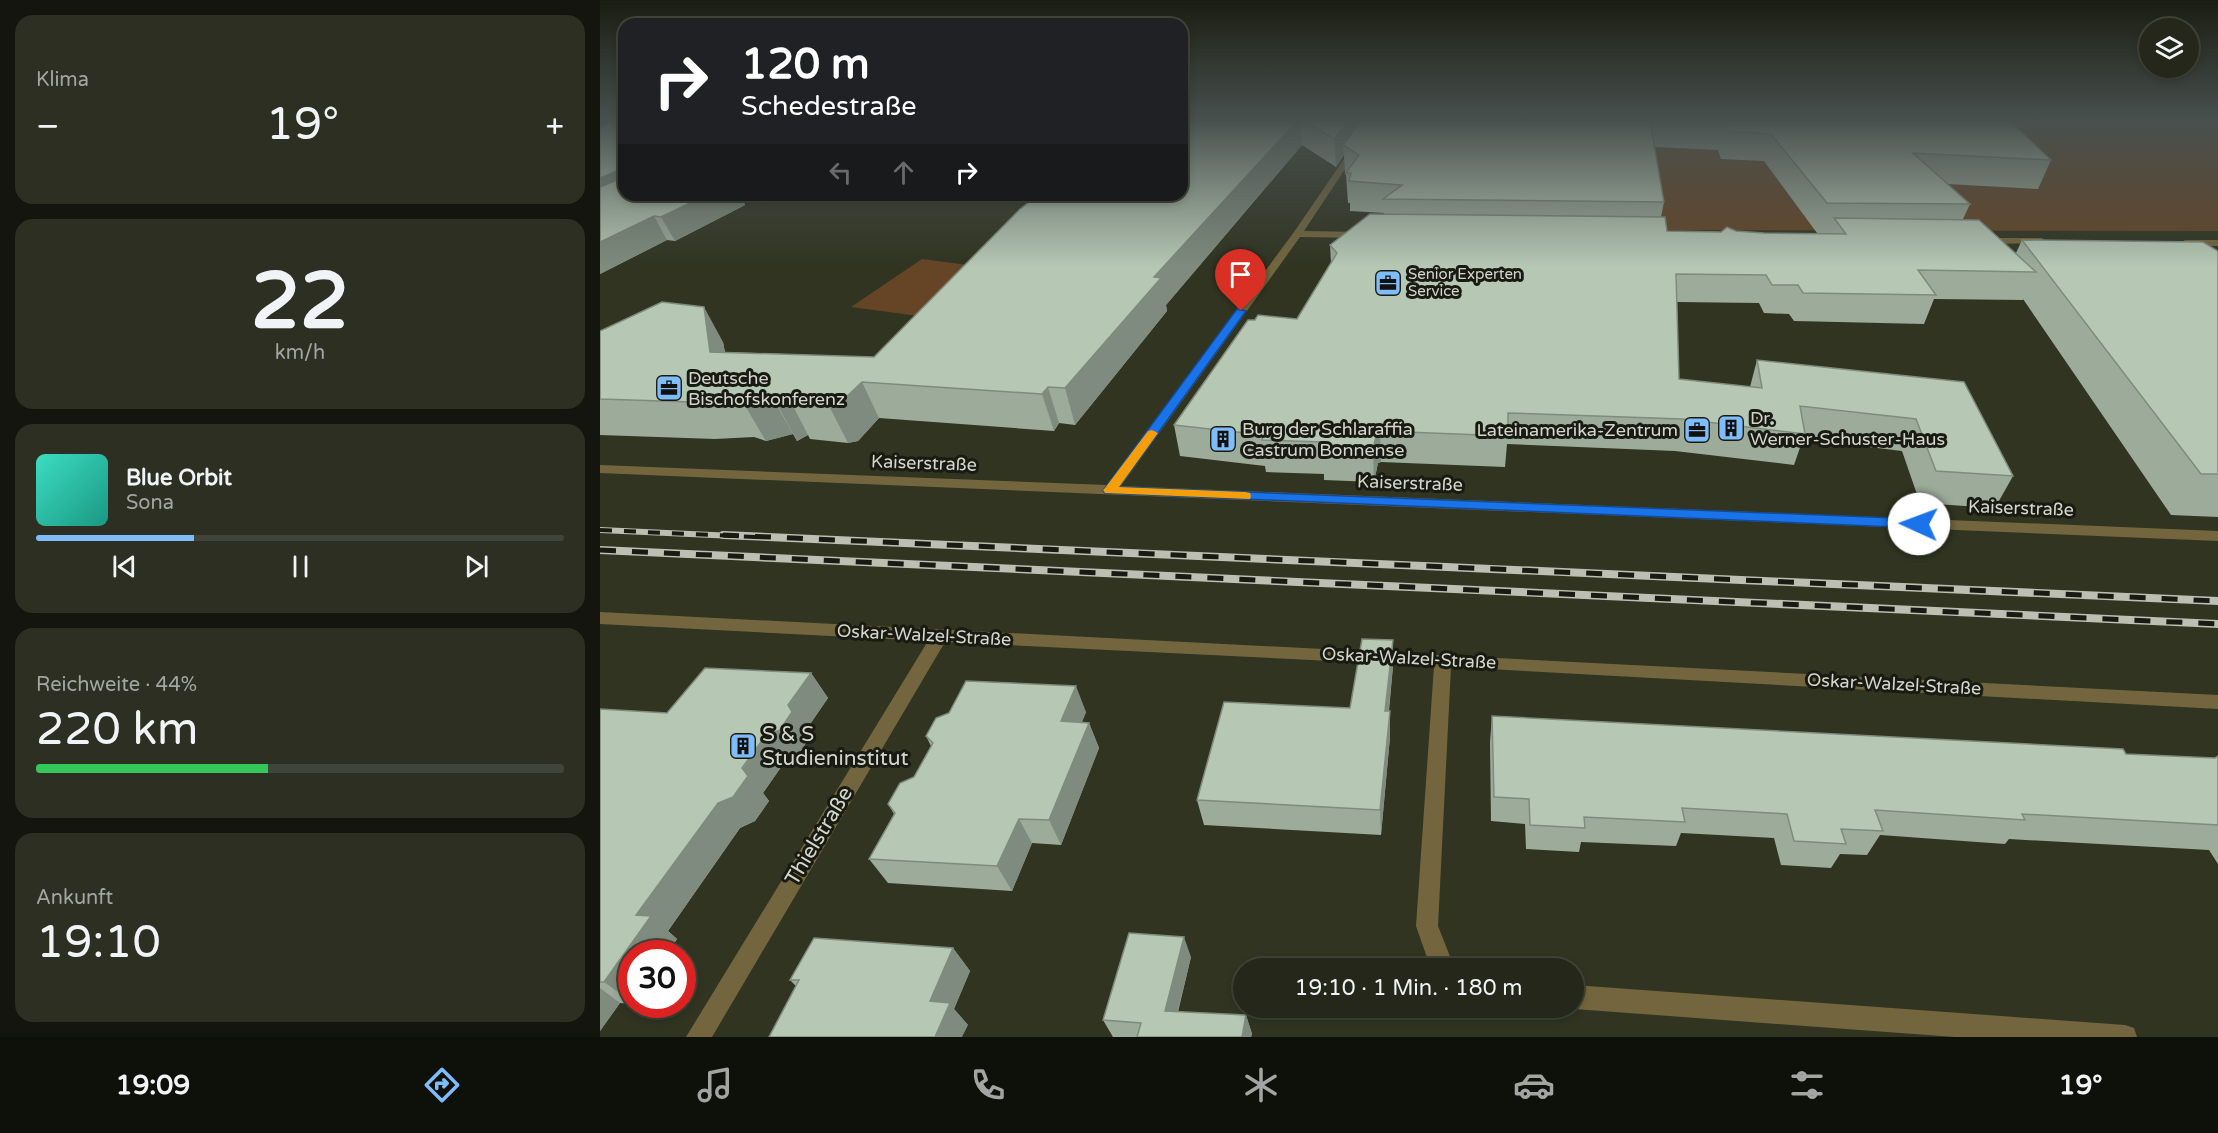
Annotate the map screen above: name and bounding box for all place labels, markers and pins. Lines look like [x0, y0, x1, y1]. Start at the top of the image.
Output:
pin [1215, 249, 1266, 311]
place label: Senior Experten Service [1408, 265, 1522, 300]
office icon: Senior Experten Service [1373, 268, 1403, 298]
place label: Deutsche Bischofskonferenz [688, 367, 845, 410]
office icon: Deutsche Bischofskonferenz [654, 373, 684, 403]
place label: Dr. Werner-Schuster-Haus [1750, 407, 1945, 450]
building icon: Dr. Werner-Schuster-Haus [1716, 413, 1746, 443]
office icon: Lateinamerika-Zentrum [1682, 415, 1712, 445]
place label: Burg der Schlaraffia Castrum Bonnense [1242, 418, 1413, 461]
place label: Lateinamerika-Zentrum [1476, 419, 1678, 441]
building icon: Burg der Schlaraffia Castrum Bonnense [1208, 424, 1238, 454]
place label: S & S Studieninstitut [762, 722, 909, 771]
building icon: S & S Studieninstitut [728, 731, 758, 761]

